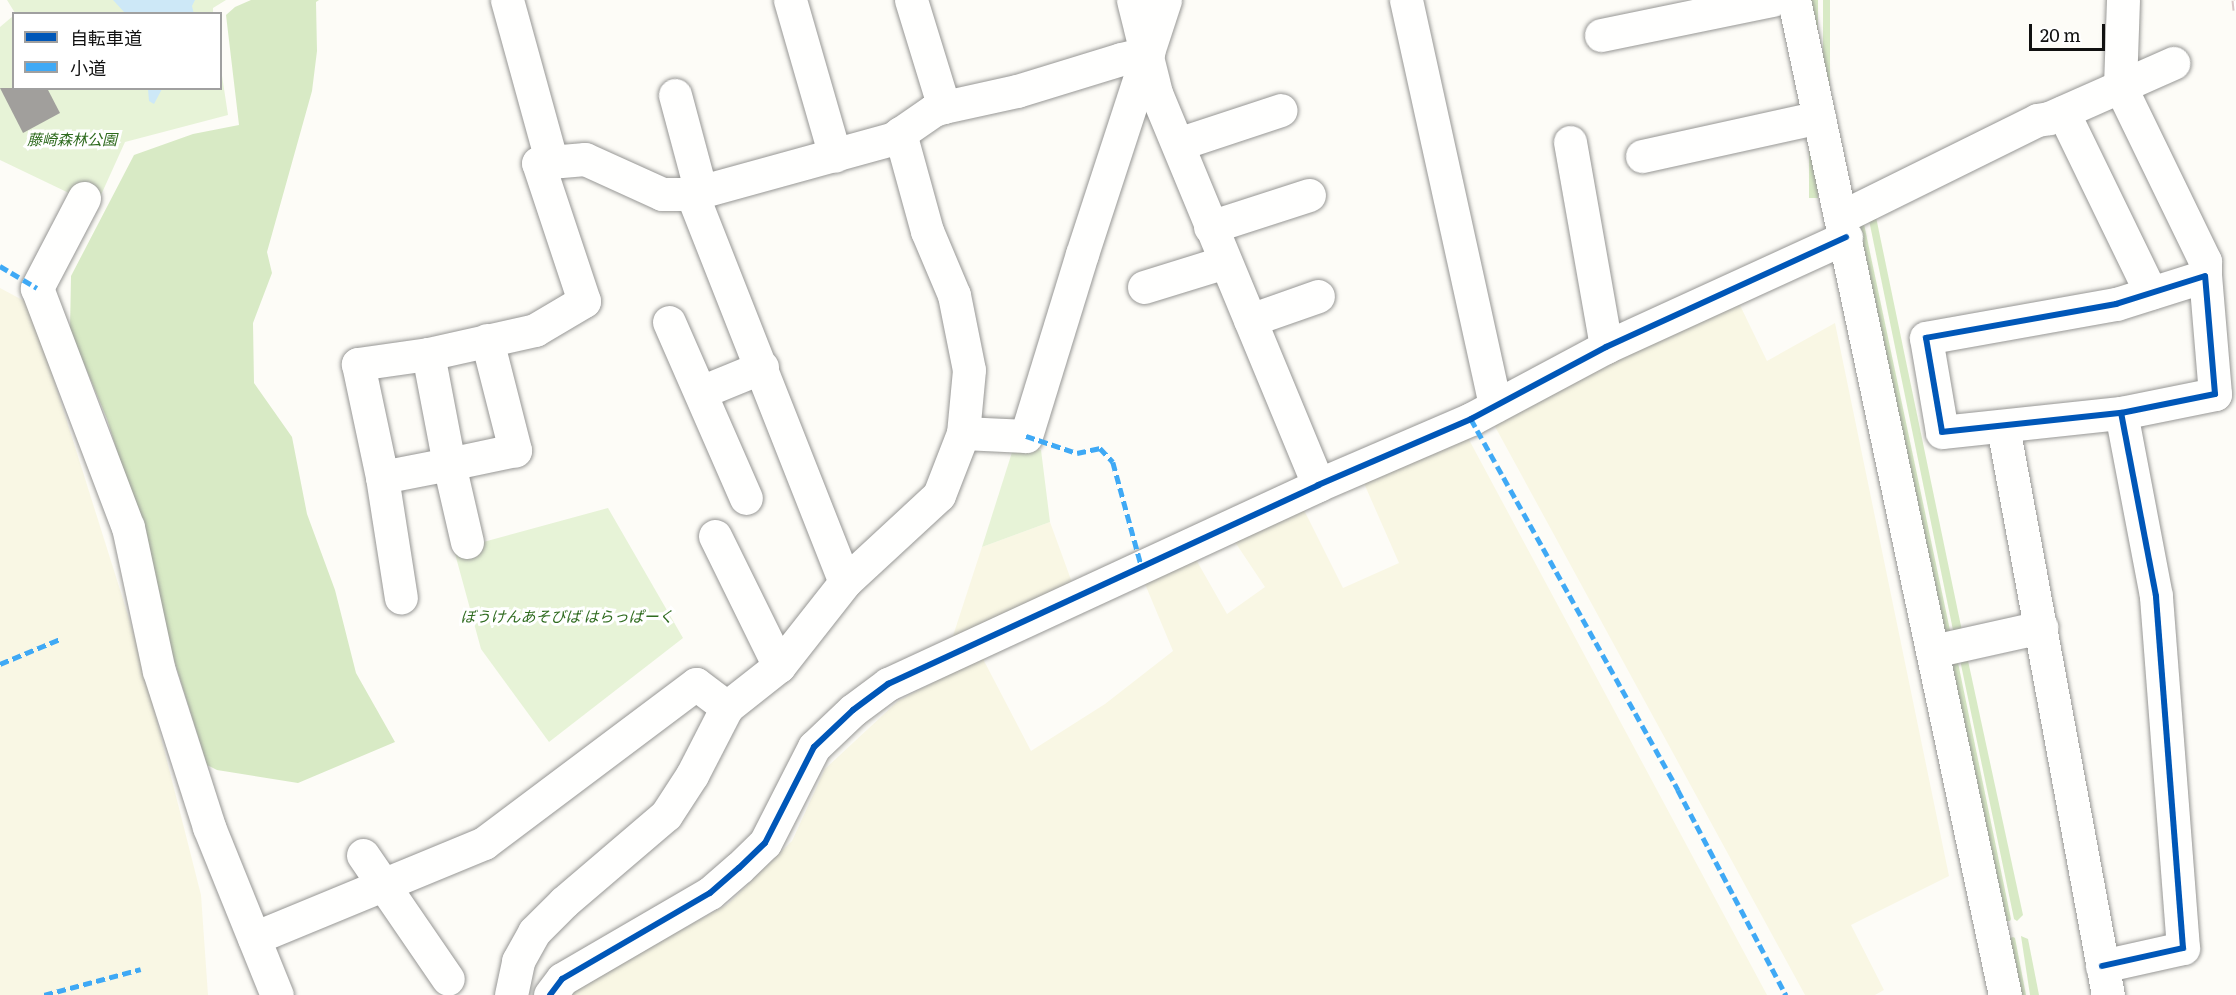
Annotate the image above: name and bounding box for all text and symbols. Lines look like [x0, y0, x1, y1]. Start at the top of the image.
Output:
legend [12, 12, 222, 90]
scale bar [2032, 12, 2108, 50]
text: 20 m [2040, 21, 2081, 48]
text: 自転車道 [70, 24, 142, 51]
text: 小道 [70, 54, 106, 81]
park label: 藤崎森林公園 [27, 130, 117, 148]
park label: ぼうけんあそびば はらっぱーく [461, 607, 673, 625]

